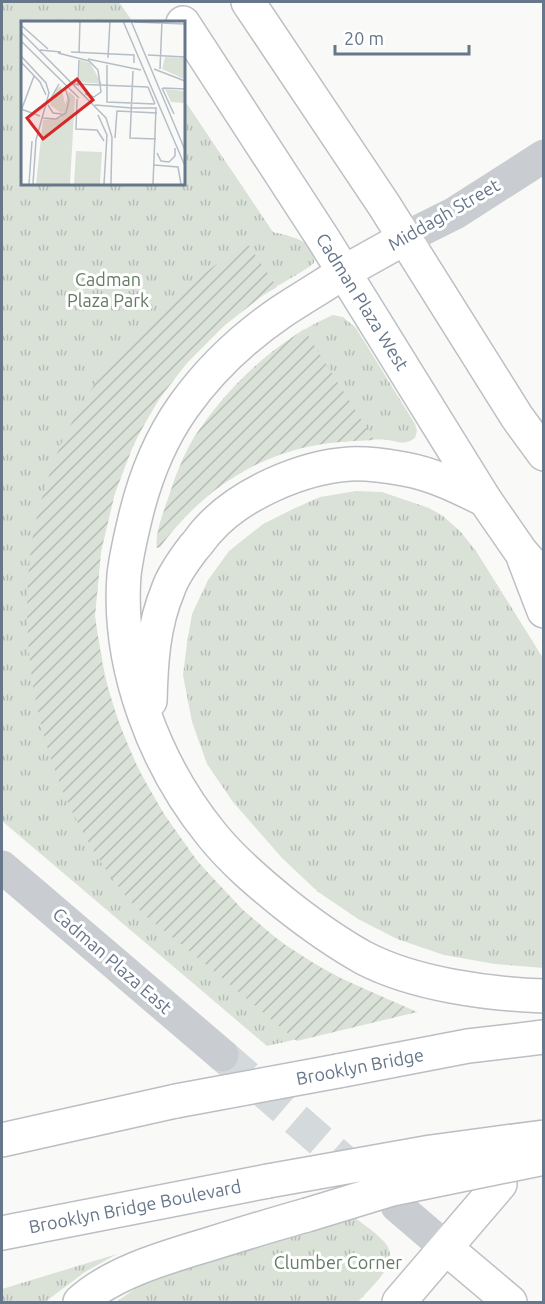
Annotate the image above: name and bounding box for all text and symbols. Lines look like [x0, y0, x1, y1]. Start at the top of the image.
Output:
scale bar [335, 18, 468, 56]
inset map [21, 21, 184, 184]
text: 20 m [344, 28, 384, 48]
street label: Middagh Street [384, 174, 503, 254]
street label: Cadman Plaza West [313, 229, 413, 374]
park label: Cadman Plaza Park [67, 269, 149, 310]
street label: Cadman Plaza East [49, 903, 176, 1017]
street label: Brooklyn Bridge [294, 1044, 425, 1088]
street label: Brooklyn Bridge Boulevard [27, 1176, 243, 1236]
park label: Clumber Corner [274, 1252, 402, 1272]

